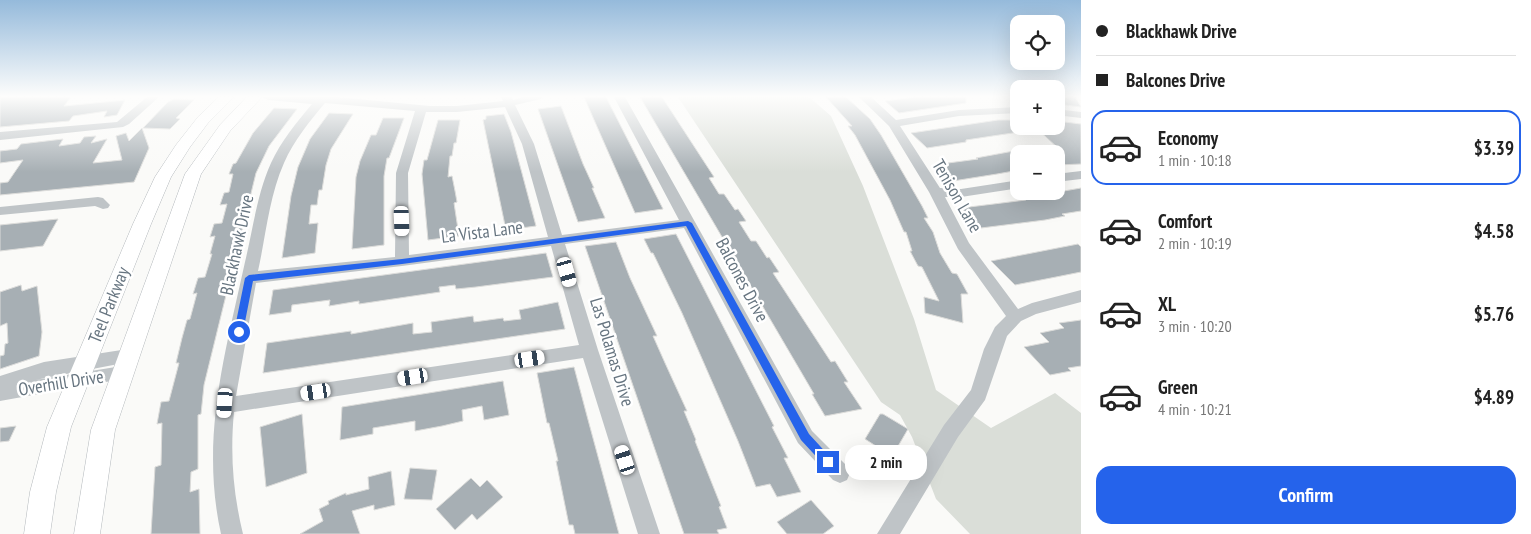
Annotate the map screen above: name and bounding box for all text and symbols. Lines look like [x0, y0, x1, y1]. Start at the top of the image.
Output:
map controls [1010, 15, 1065, 200]
button: locate [1010, 15, 1065, 70]
text: Blackhawk Drive [1126, 19, 1237, 43]
text: Balcones Drive [1126, 68, 1225, 92]
button: + [1010, 80, 1065, 135]
icon: car [1098, 125, 1143, 170]
text: Economy [1158, 126, 1218, 150]
text: $3.39 [1474, 136, 1514, 160]
button: − [1010, 145, 1065, 200]
text: 1 min · 10:18 [1158, 150, 1232, 170]
street label: Tenison Lane [927, 155, 988, 236]
street label: Blackhawk Drive [215, 193, 258, 297]
car [393, 206, 410, 236]
icon: car [1098, 208, 1143, 253]
text: Comfort [1158, 209, 1212, 233]
street label: La Vista Lane [440, 215, 524, 248]
text: $4.58 [1474, 219, 1514, 243]
text: 2 min · 10:19 [1158, 233, 1232, 253]
street label: Balcones Drive [711, 234, 774, 326]
car [555, 256, 578, 288]
street label: Teel Parkway [83, 263, 134, 346]
icon: car [1098, 291, 1143, 336]
text: XL [1158, 292, 1176, 316]
street label: Las Polamas Drive [585, 295, 640, 409]
text: $5.76 [1474, 302, 1514, 326]
text: 3 min · 10:20 [1158, 316, 1232, 336]
route start [228, 321, 250, 343]
car [514, 349, 545, 369]
street label: Overhill Drive [17, 364, 105, 401]
car [397, 367, 428, 387]
icon: car [1098, 374, 1143, 419]
text: Green [1158, 375, 1198, 399]
car [300, 382, 331, 402]
text: $4.89 [1474, 385, 1514, 409]
car [216, 388, 233, 418]
text: 4 min · 10:21 [1158, 399, 1232, 419]
car [613, 443, 636, 477]
callout: 2 min [846, 444, 928, 480]
route end [817, 451, 839, 473]
text: 2 min [870, 452, 902, 472]
button: Confirm [1096, 466, 1516, 524]

